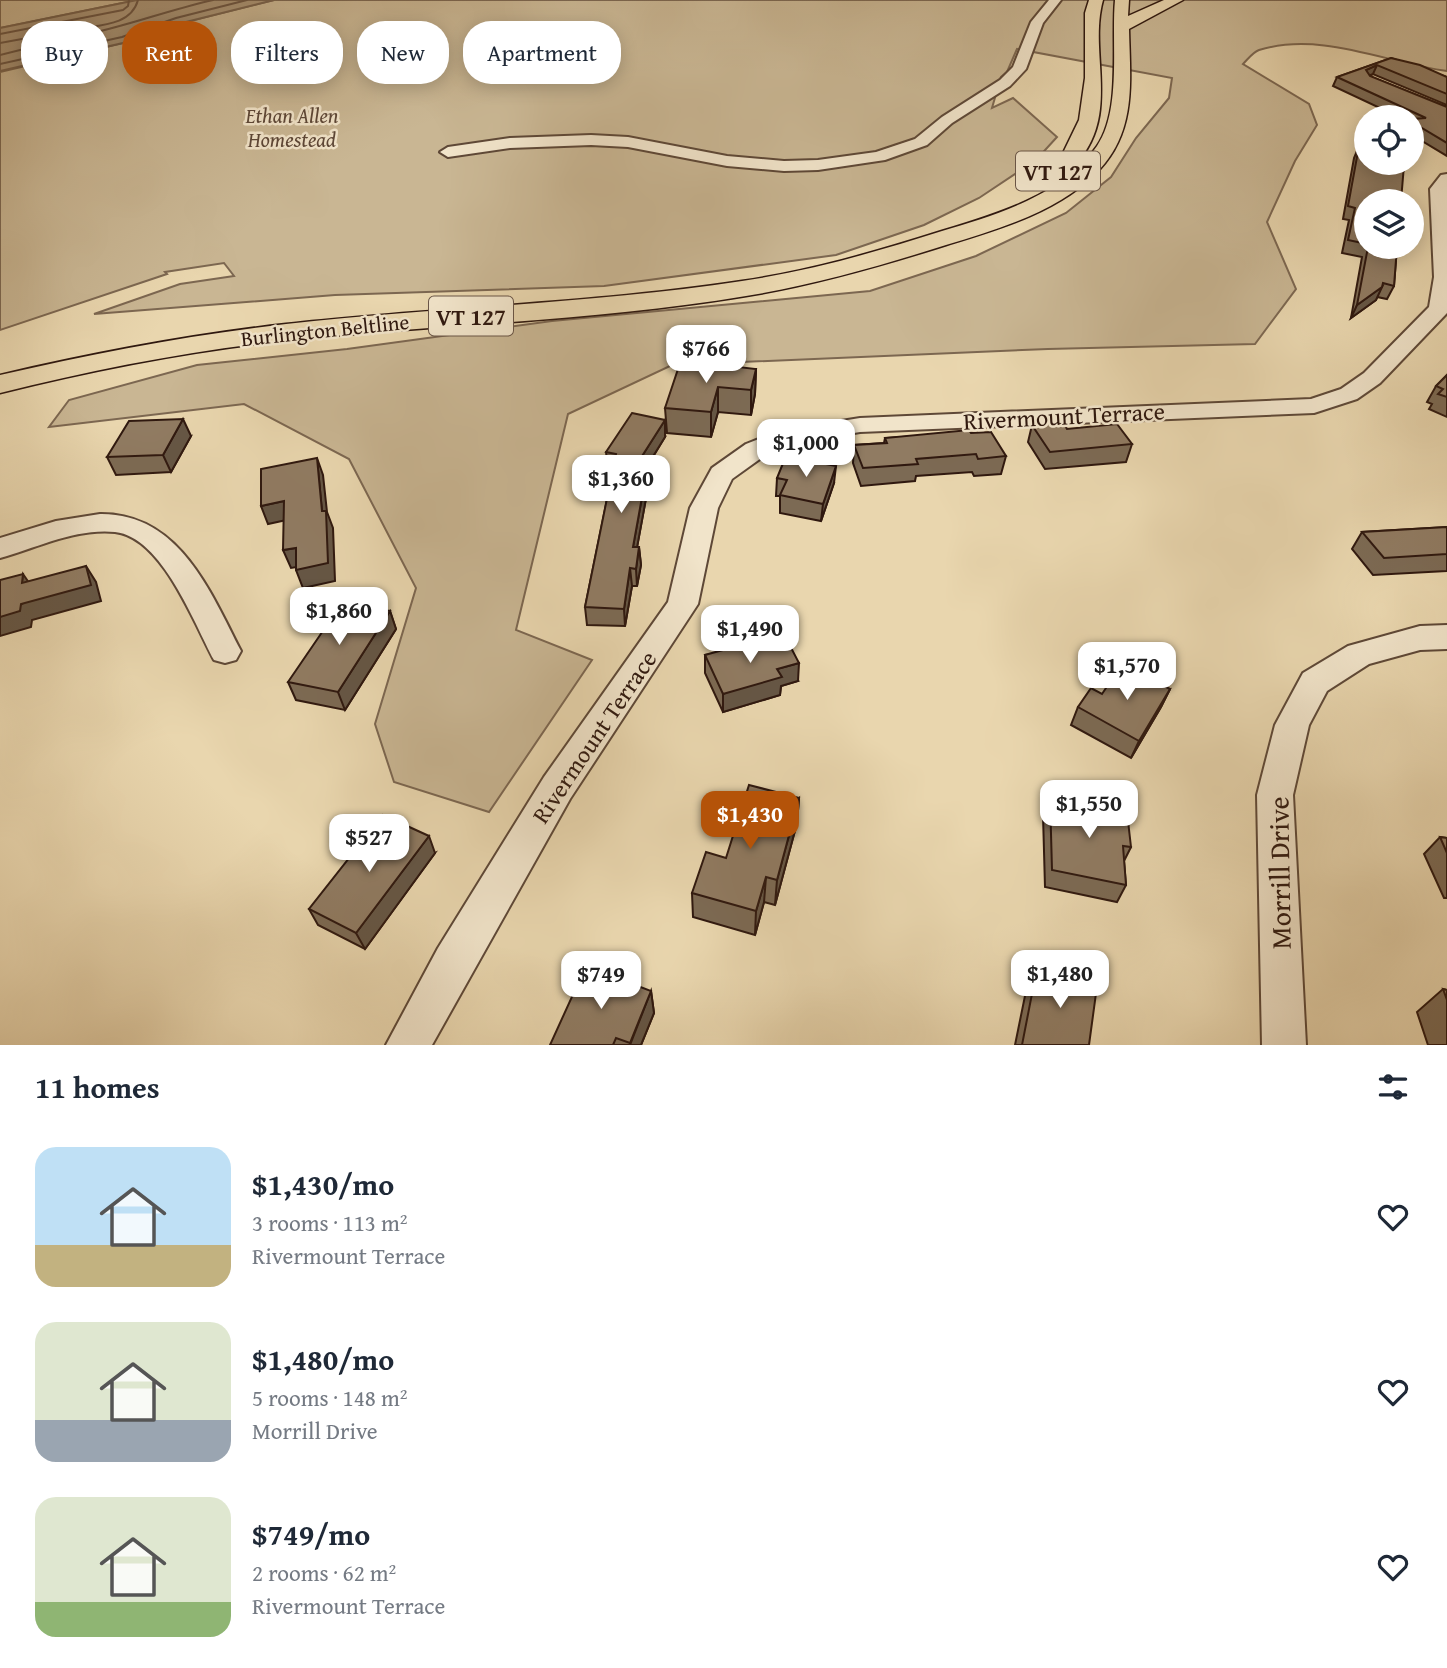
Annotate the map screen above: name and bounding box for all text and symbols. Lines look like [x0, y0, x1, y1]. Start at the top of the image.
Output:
chip: Buy [21, 21, 108, 84]
chip: Rent [122, 21, 217, 84]
chip: Filters [231, 21, 343, 84]
chip: New [357, 21, 449, 84]
chip: Apartment [463, 21, 621, 84]
park label: Ethan Allen Homestead [245, 100, 339, 155]
map controls [1354, 105, 1424, 259]
button: locate [1354, 105, 1424, 175]
road number: VT 127 [1016, 152, 1100, 190]
button: layers [1354, 189, 1424, 259]
road number: VT 127 [429, 296, 513, 336]
street label: Burlington Beltline [239, 306, 411, 354]
pin: $766 [665, 326, 747, 385]
text: $766 [682, 331, 730, 364]
street label: Rivermount Terrace [962, 393, 1166, 439]
pin: $1,000 [749, 420, 863, 479]
text: $1,000 [773, 425, 839, 458]
pin: $1,360 [564, 456, 678, 515]
text: $1,360 [588, 461, 654, 494]
pin: $1,860 [282, 588, 396, 647]
text: $1,860 [306, 593, 372, 626]
pin: $1,490 [693, 606, 807, 665]
text: $1,490 [717, 611, 783, 644]
pin: $1,570 [1070, 642, 1184, 702]
street label: Rivermount Terrace [523, 644, 665, 830]
text: $1,570 [1094, 648, 1160, 681]
pin: $1,550 [1032, 780, 1146, 840]
text: $1,550 [1056, 786, 1122, 819]
pin: $1,430 [693, 792, 807, 851]
street label: Morrill Drive [1257, 796, 1301, 950]
text: $1,430 [717, 797, 783, 830]
pin: $527 [328, 814, 410, 874]
text: $527 [345, 820, 393, 853]
pin: $1,480 [1003, 950, 1117, 1010]
pin: $749 [560, 951, 642, 1011]
text: $1,480 [1027, 956, 1093, 989]
text: $749 [577, 957, 625, 990]
text: 11 homes [35, 1065, 160, 1109]
icon: filters [1374, 1068, 1412, 1106]
text: $1,430/mo [252, 1162, 394, 1206]
icon: home [91, 1175, 175, 1259]
icon: heart [1374, 1198, 1412, 1236]
text: 3 rooms · 113 m² [252, 1206, 407, 1239]
text: Rivermount Terrace [252, 1239, 445, 1272]
text: $1,480/mo [252, 1337, 394, 1381]
icon: home [91, 1350, 175, 1434]
icon: heart [1374, 1373, 1412, 1411]
text: 5 rooms · 148 m² [252, 1381, 407, 1414]
text: Morrill Drive [252, 1414, 378, 1447]
text: $749/mo [252, 1512, 370, 1556]
icon: home [91, 1525, 175, 1609]
icon: heart [1374, 1548, 1412, 1586]
text: 2 rooms · 62 m² [252, 1556, 396, 1589]
text: Rivermount Terrace [252, 1589, 445, 1622]

